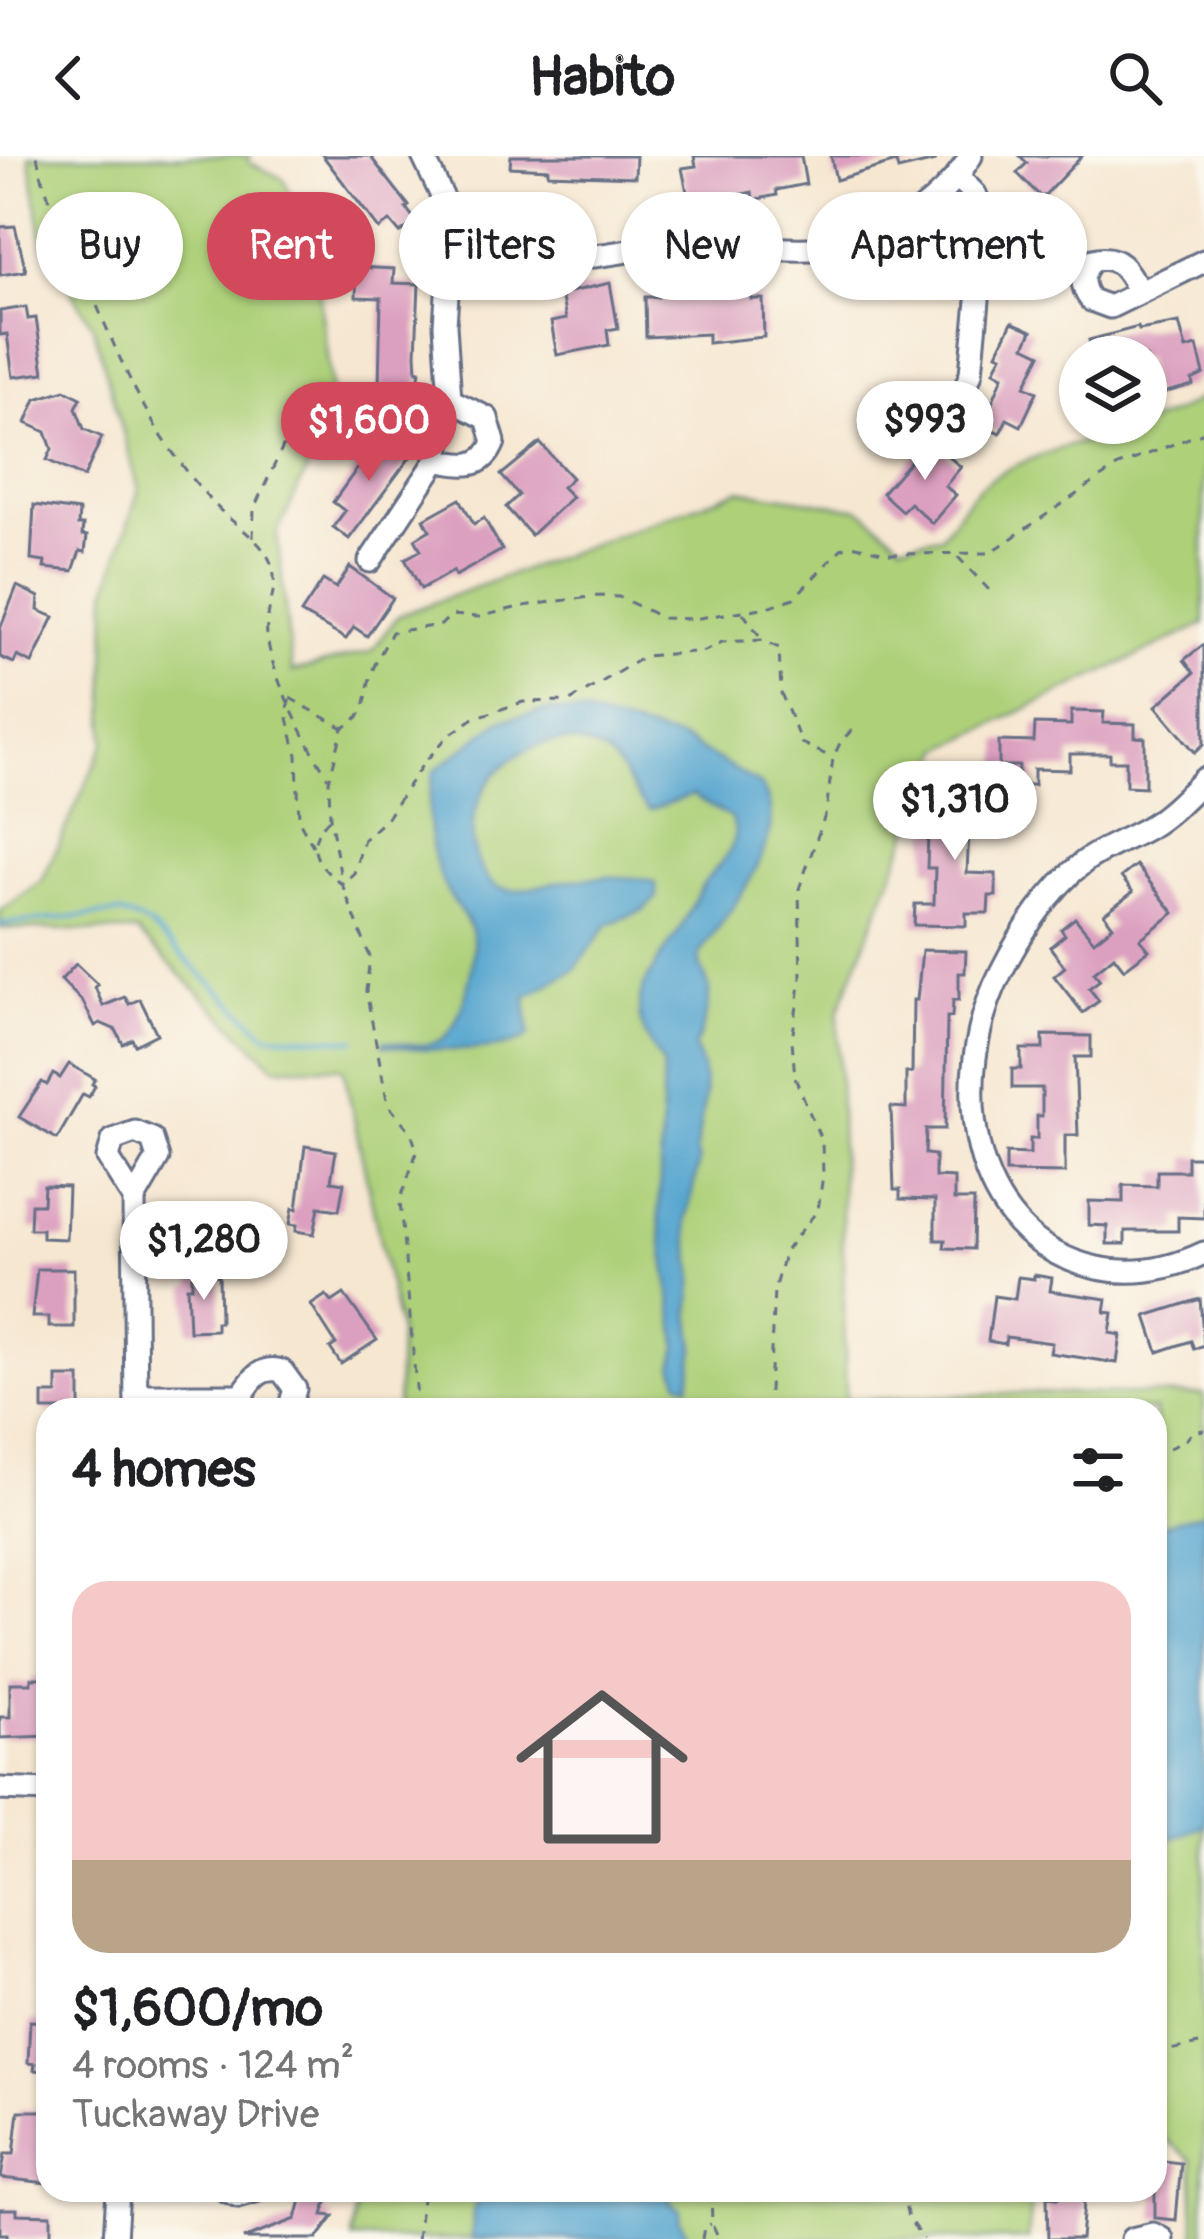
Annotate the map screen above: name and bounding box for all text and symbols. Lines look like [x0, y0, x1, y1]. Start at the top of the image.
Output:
text: Habito [529, 44, 675, 112]
icon: back [36, 45, 102, 111]
icon: search [1102, 45, 1168, 111]
chip: Buy [36, 192, 183, 300]
chip: Rent [207, 192, 375, 300]
chip: Filters [399, 192, 597, 300]
chip: New [621, 192, 783, 300]
chip: Apartment [807, 192, 1087, 300]
map controls [1059, 336, 1167, 444]
button: layers [1059, 336, 1167, 444]
pin: $993 [854, 381, 996, 483]
pin: $1,600 [271, 382, 467, 484]
text: $993 [883, 395, 967, 444]
text: $1,600 [308, 396, 430, 445]
pin: $1,310 [857, 761, 1053, 863]
text: $1,310 [900, 775, 1010, 824]
pin: $1,280 [106, 1201, 302, 1303]
text: $1,280 [147, 1215, 261, 1264]
icon: filters [1065, 1437, 1131, 1503]
text: 4 homes [72, 1438, 256, 1502]
icon: home [494, 1659, 710, 1875]
text: $1,600/mo [72, 1977, 323, 2041]
text: 4 rooms · 124 m² [72, 2041, 354, 2090]
text: Tuckaway Drive [72, 2090, 319, 2139]

